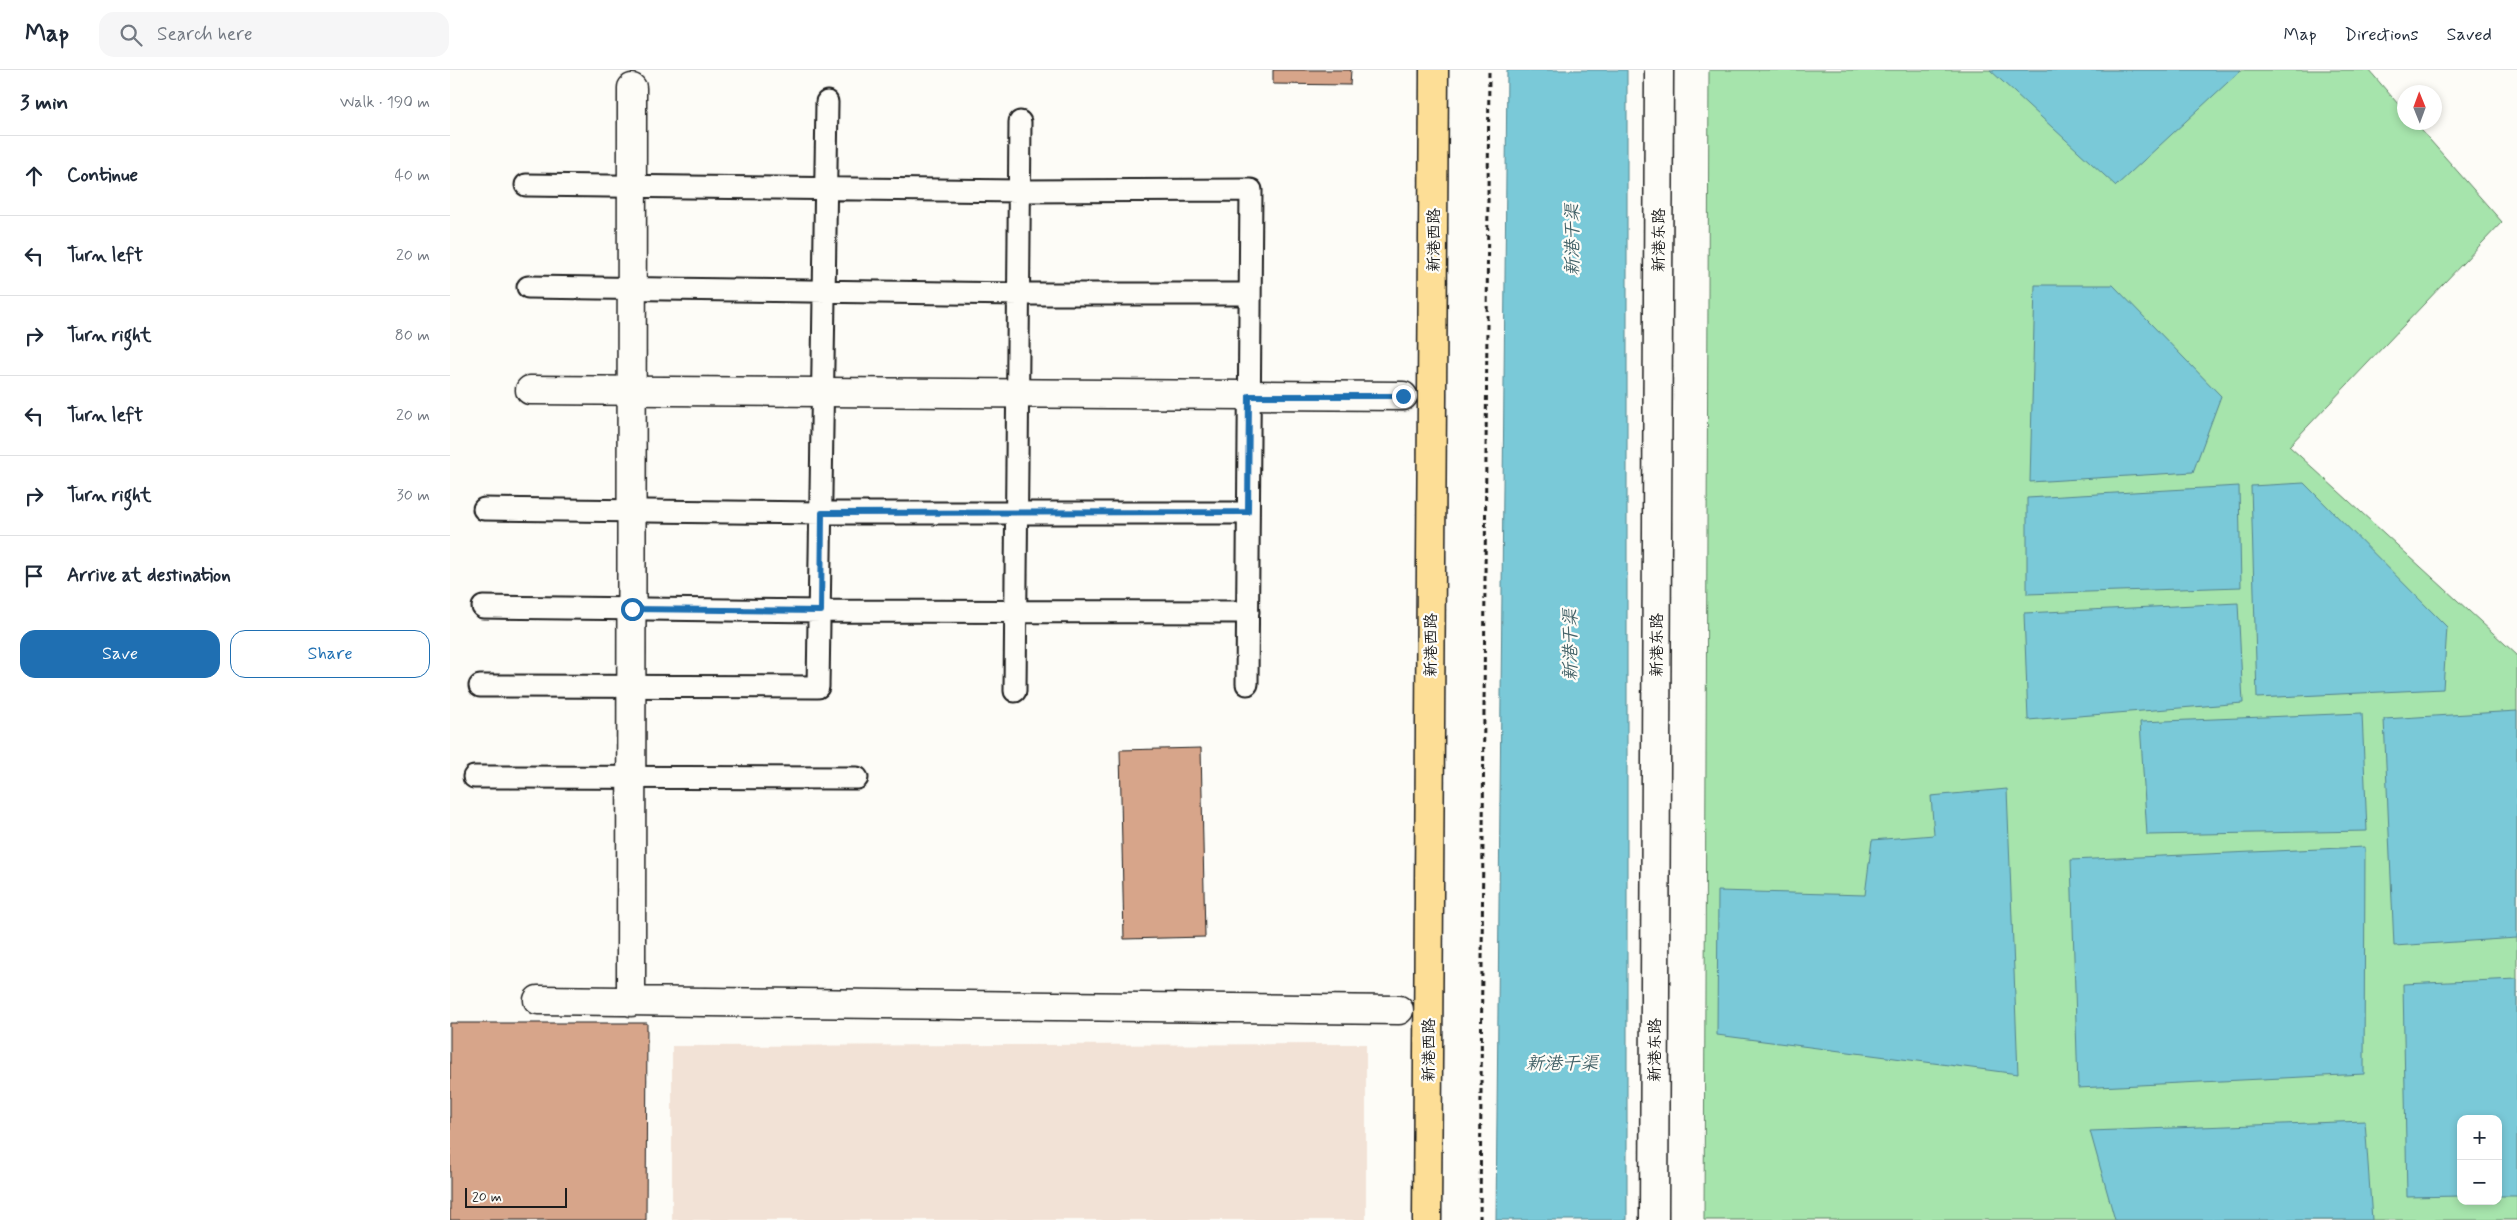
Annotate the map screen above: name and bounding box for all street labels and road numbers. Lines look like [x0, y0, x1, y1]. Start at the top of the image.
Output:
street label: 新港西路 [1424, 208, 1445, 272]
street label: 新港东路 [1649, 208, 1670, 272]
street label: 新港西路 [1421, 613, 1442, 677]
street label: 新港东路 [1647, 613, 1668, 677]
street label: 新港西路 [1419, 1018, 1440, 1082]
street label: 新港东路 [1645, 1018, 1666, 1082]

